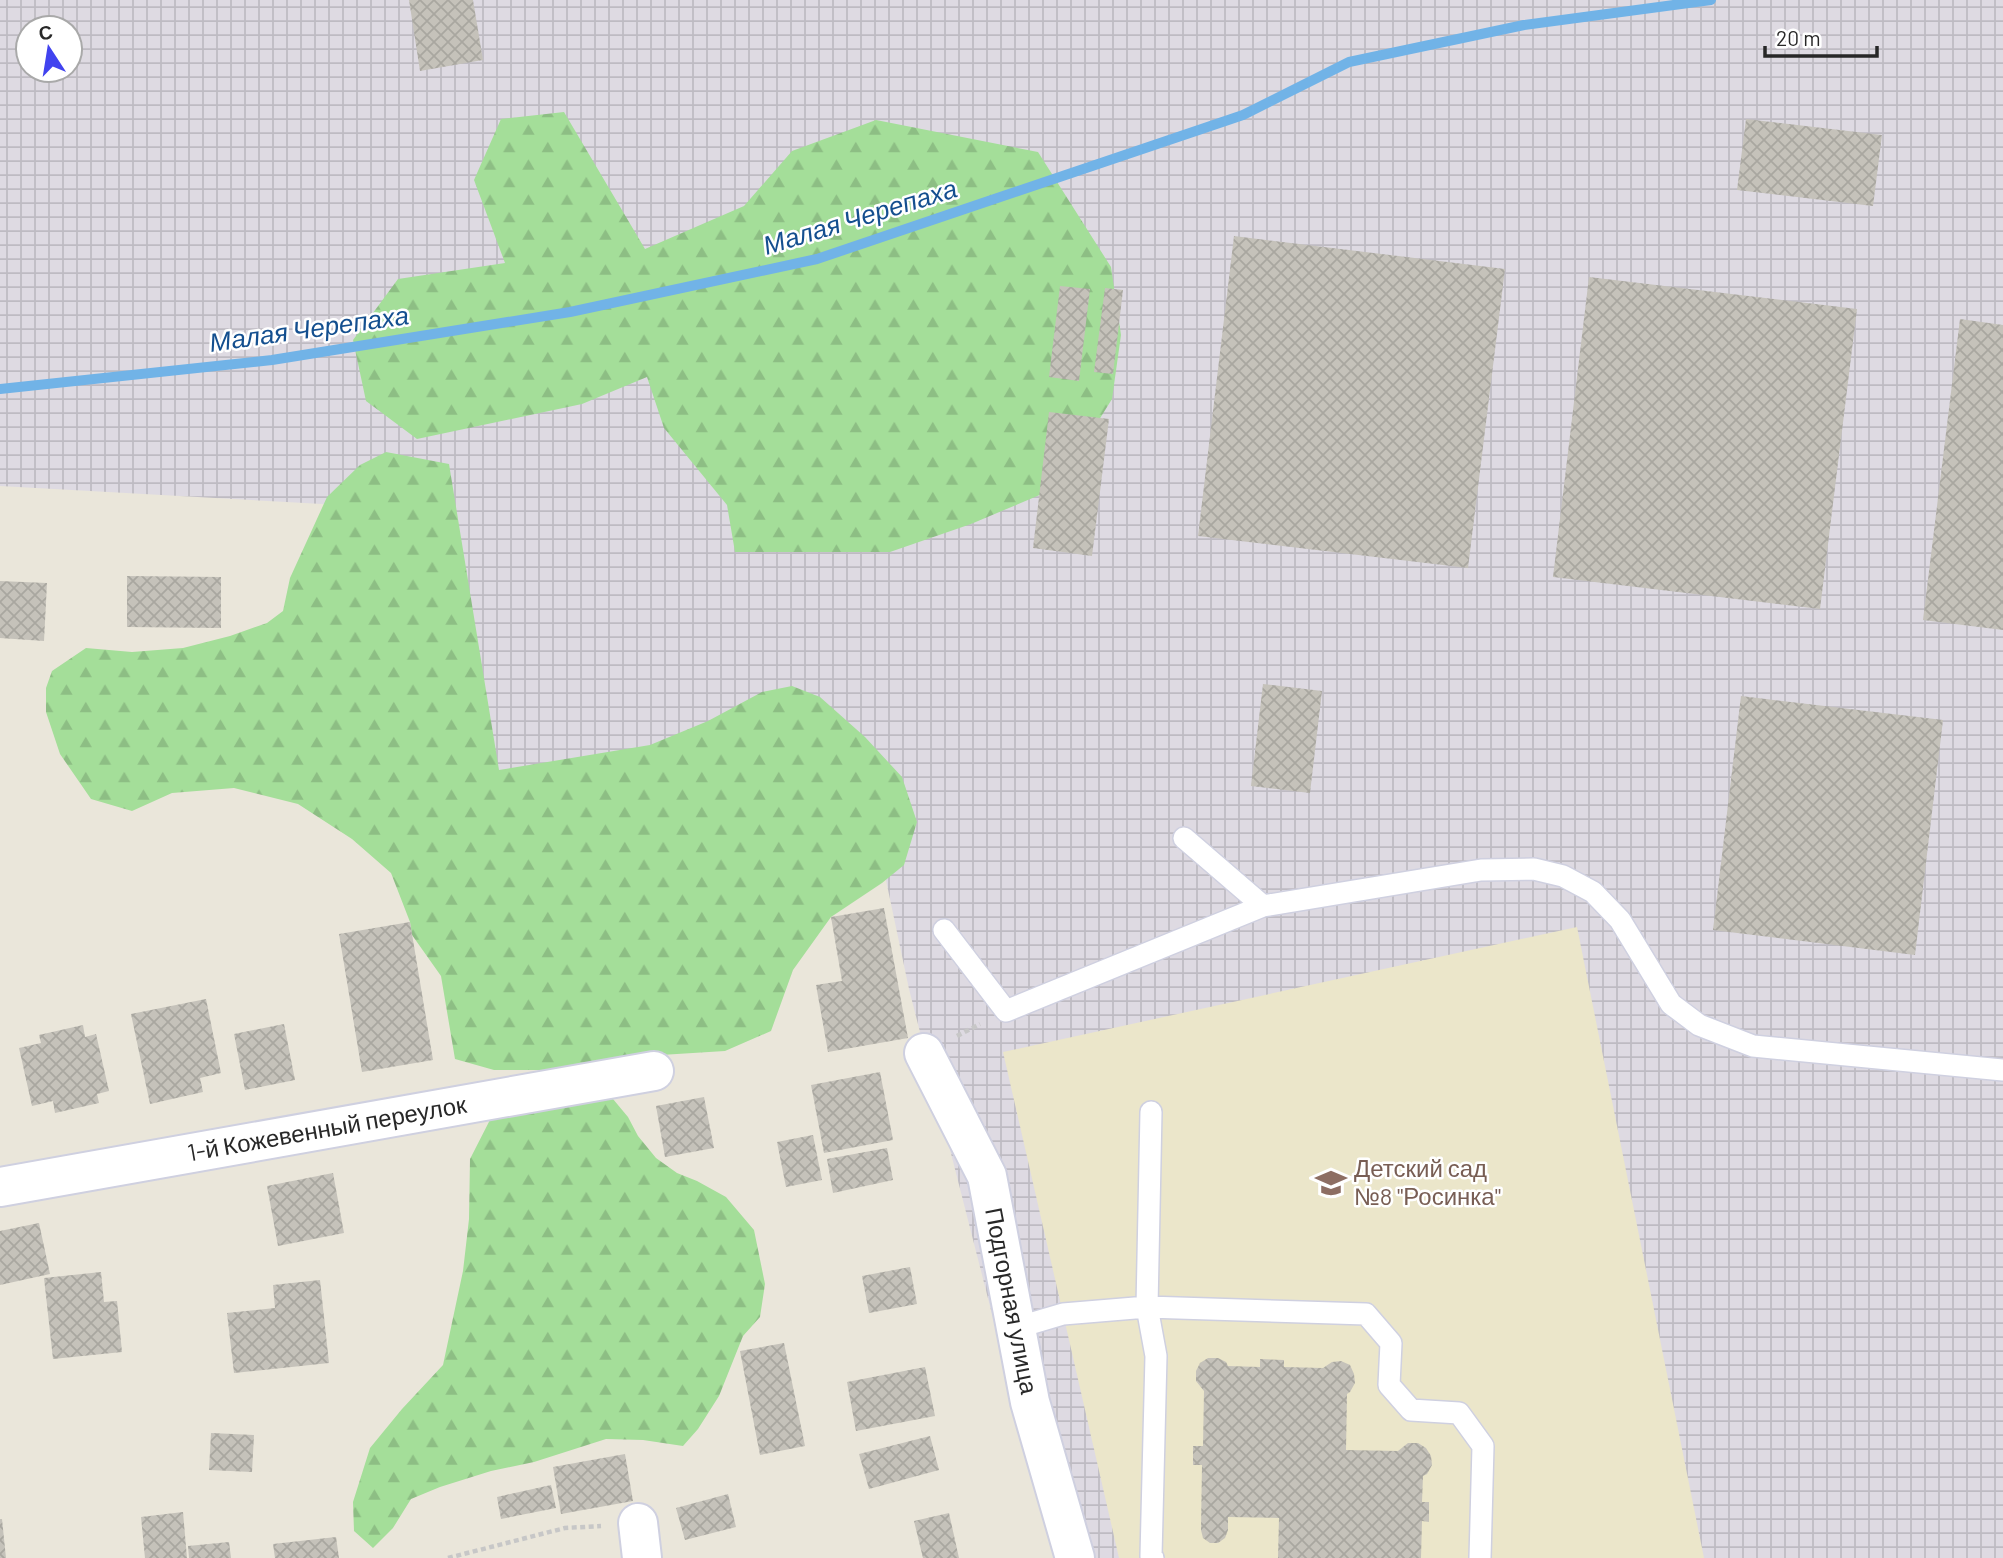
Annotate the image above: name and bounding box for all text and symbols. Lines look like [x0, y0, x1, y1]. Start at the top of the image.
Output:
north arrow [14, 14, 84, 84]
scale bar [1765, 14, 1877, 58]
text: С [36, 19, 55, 45]
text: 20 m [1776, 25, 1821, 50]
water label: Малая Черепаха [759, 171, 960, 260]
water label: Малая Черепаха [207, 298, 410, 357]
street label: 1-й Кожевенный переулок [185, 1089, 469, 1166]
place label: Детский сад №8 "Росинка" [1354, 1153, 1501, 1210]
school or university icon: Детский сад №8 "Росинка" [1314, 1166, 1348, 1200]
street label: Подгорная улица [980, 1205, 1045, 1397]

